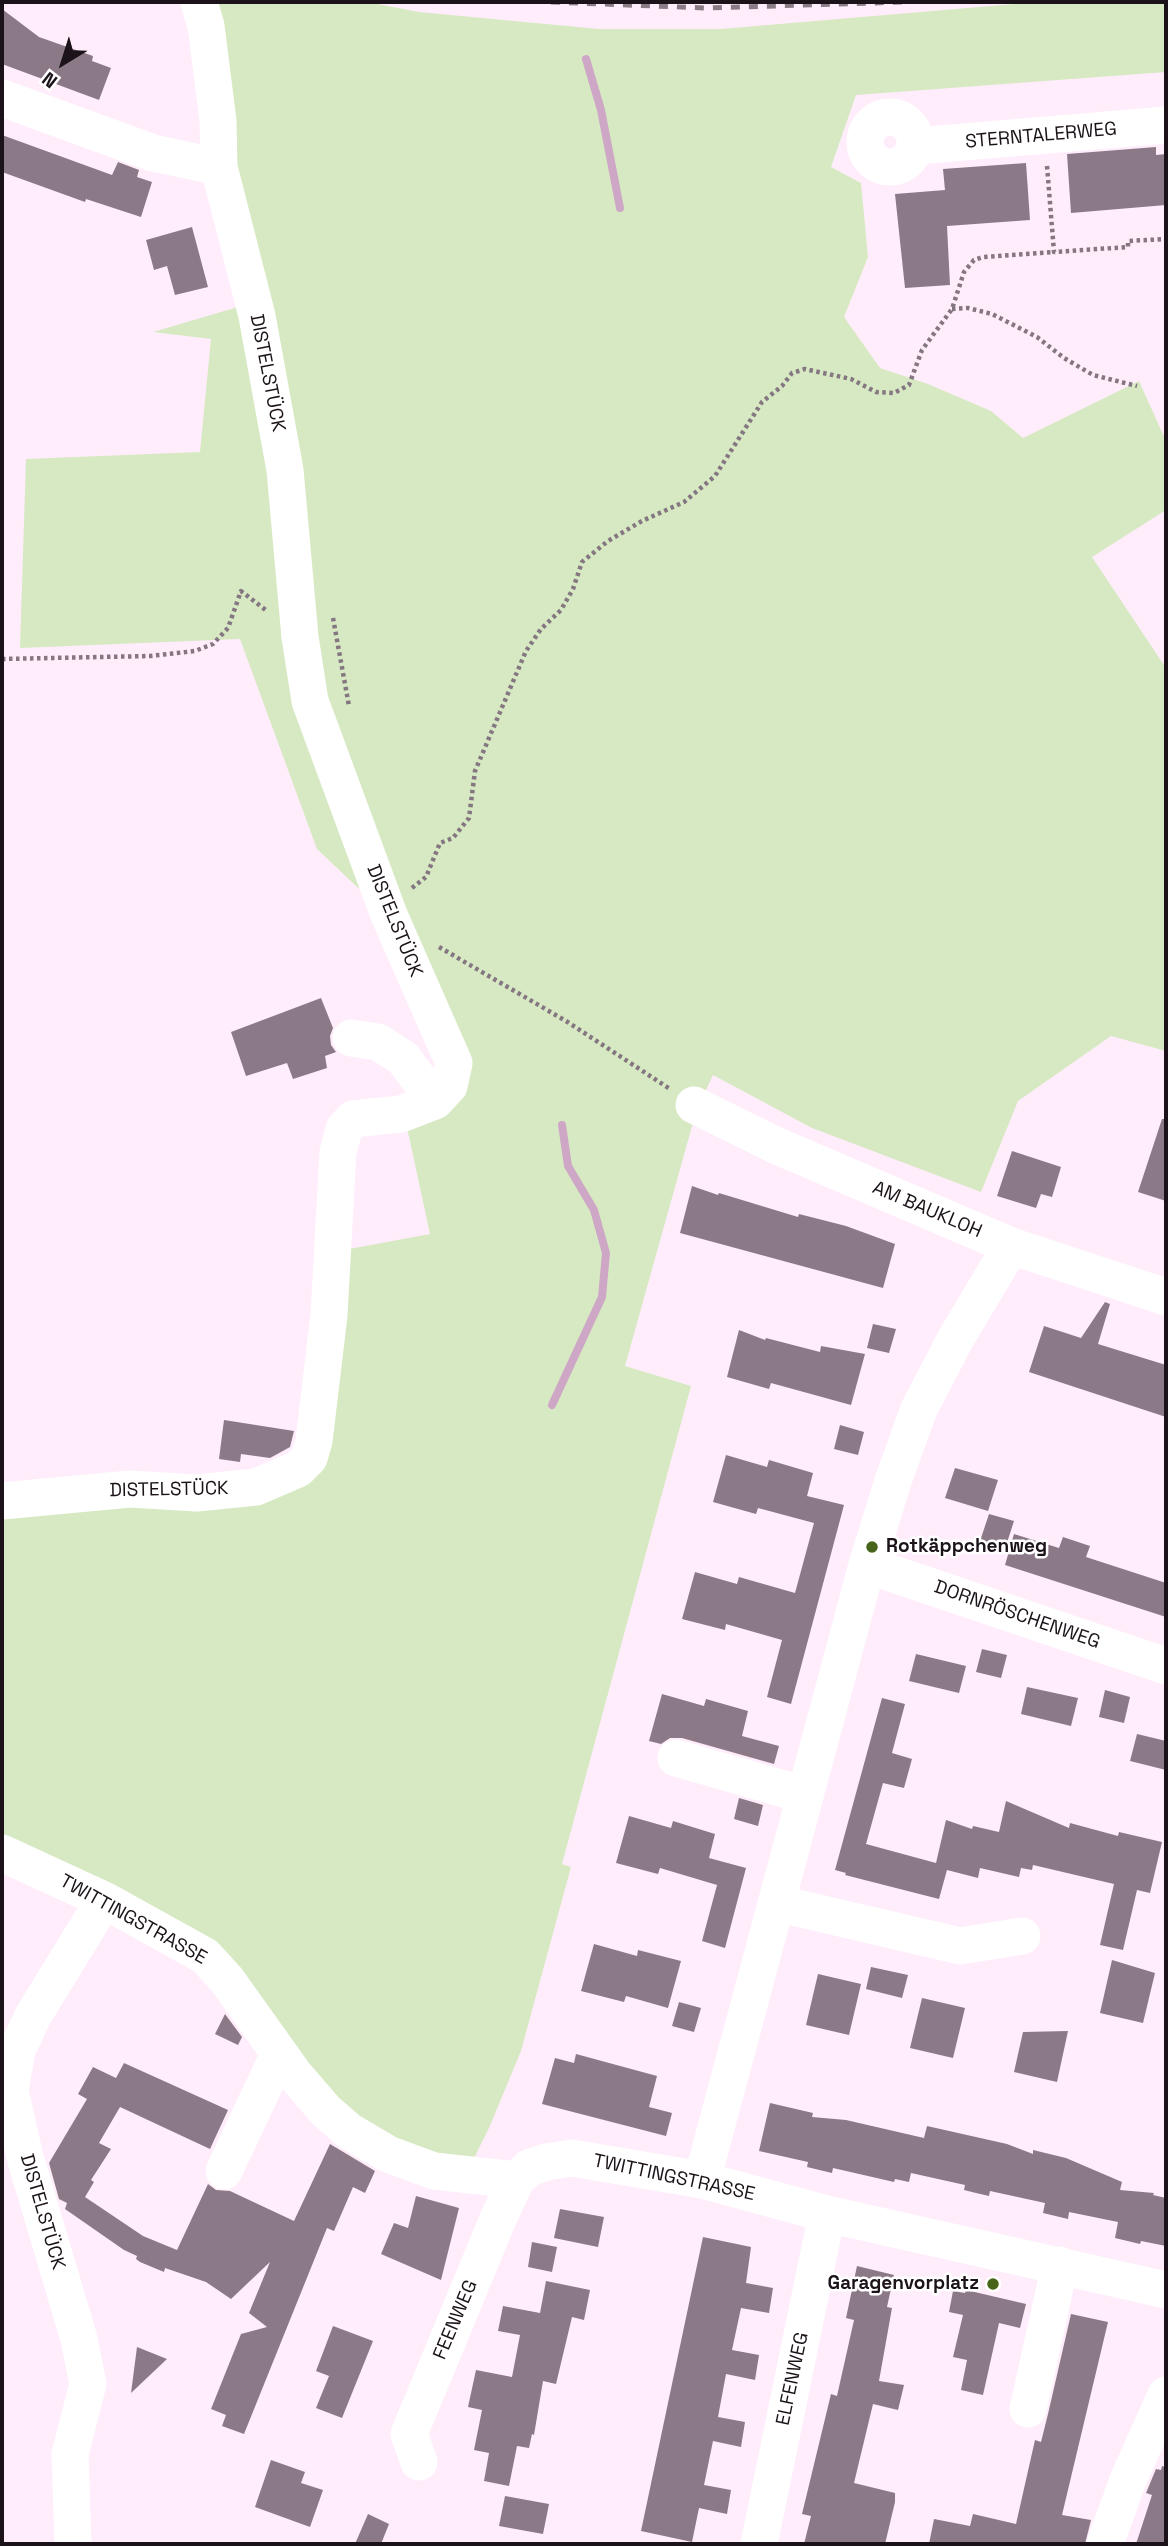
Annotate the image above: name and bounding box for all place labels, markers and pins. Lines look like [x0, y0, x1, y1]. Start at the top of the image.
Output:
place label: Rotkäppchenweg [886, 1536, 1047, 1558]
marker: Rotkäppchenweg [864, 1539, 880, 1555]
place label: Garagenvorplatz [828, 2273, 979, 2295]
marker: Garagenvorplatz [985, 2276, 1001, 2292]

